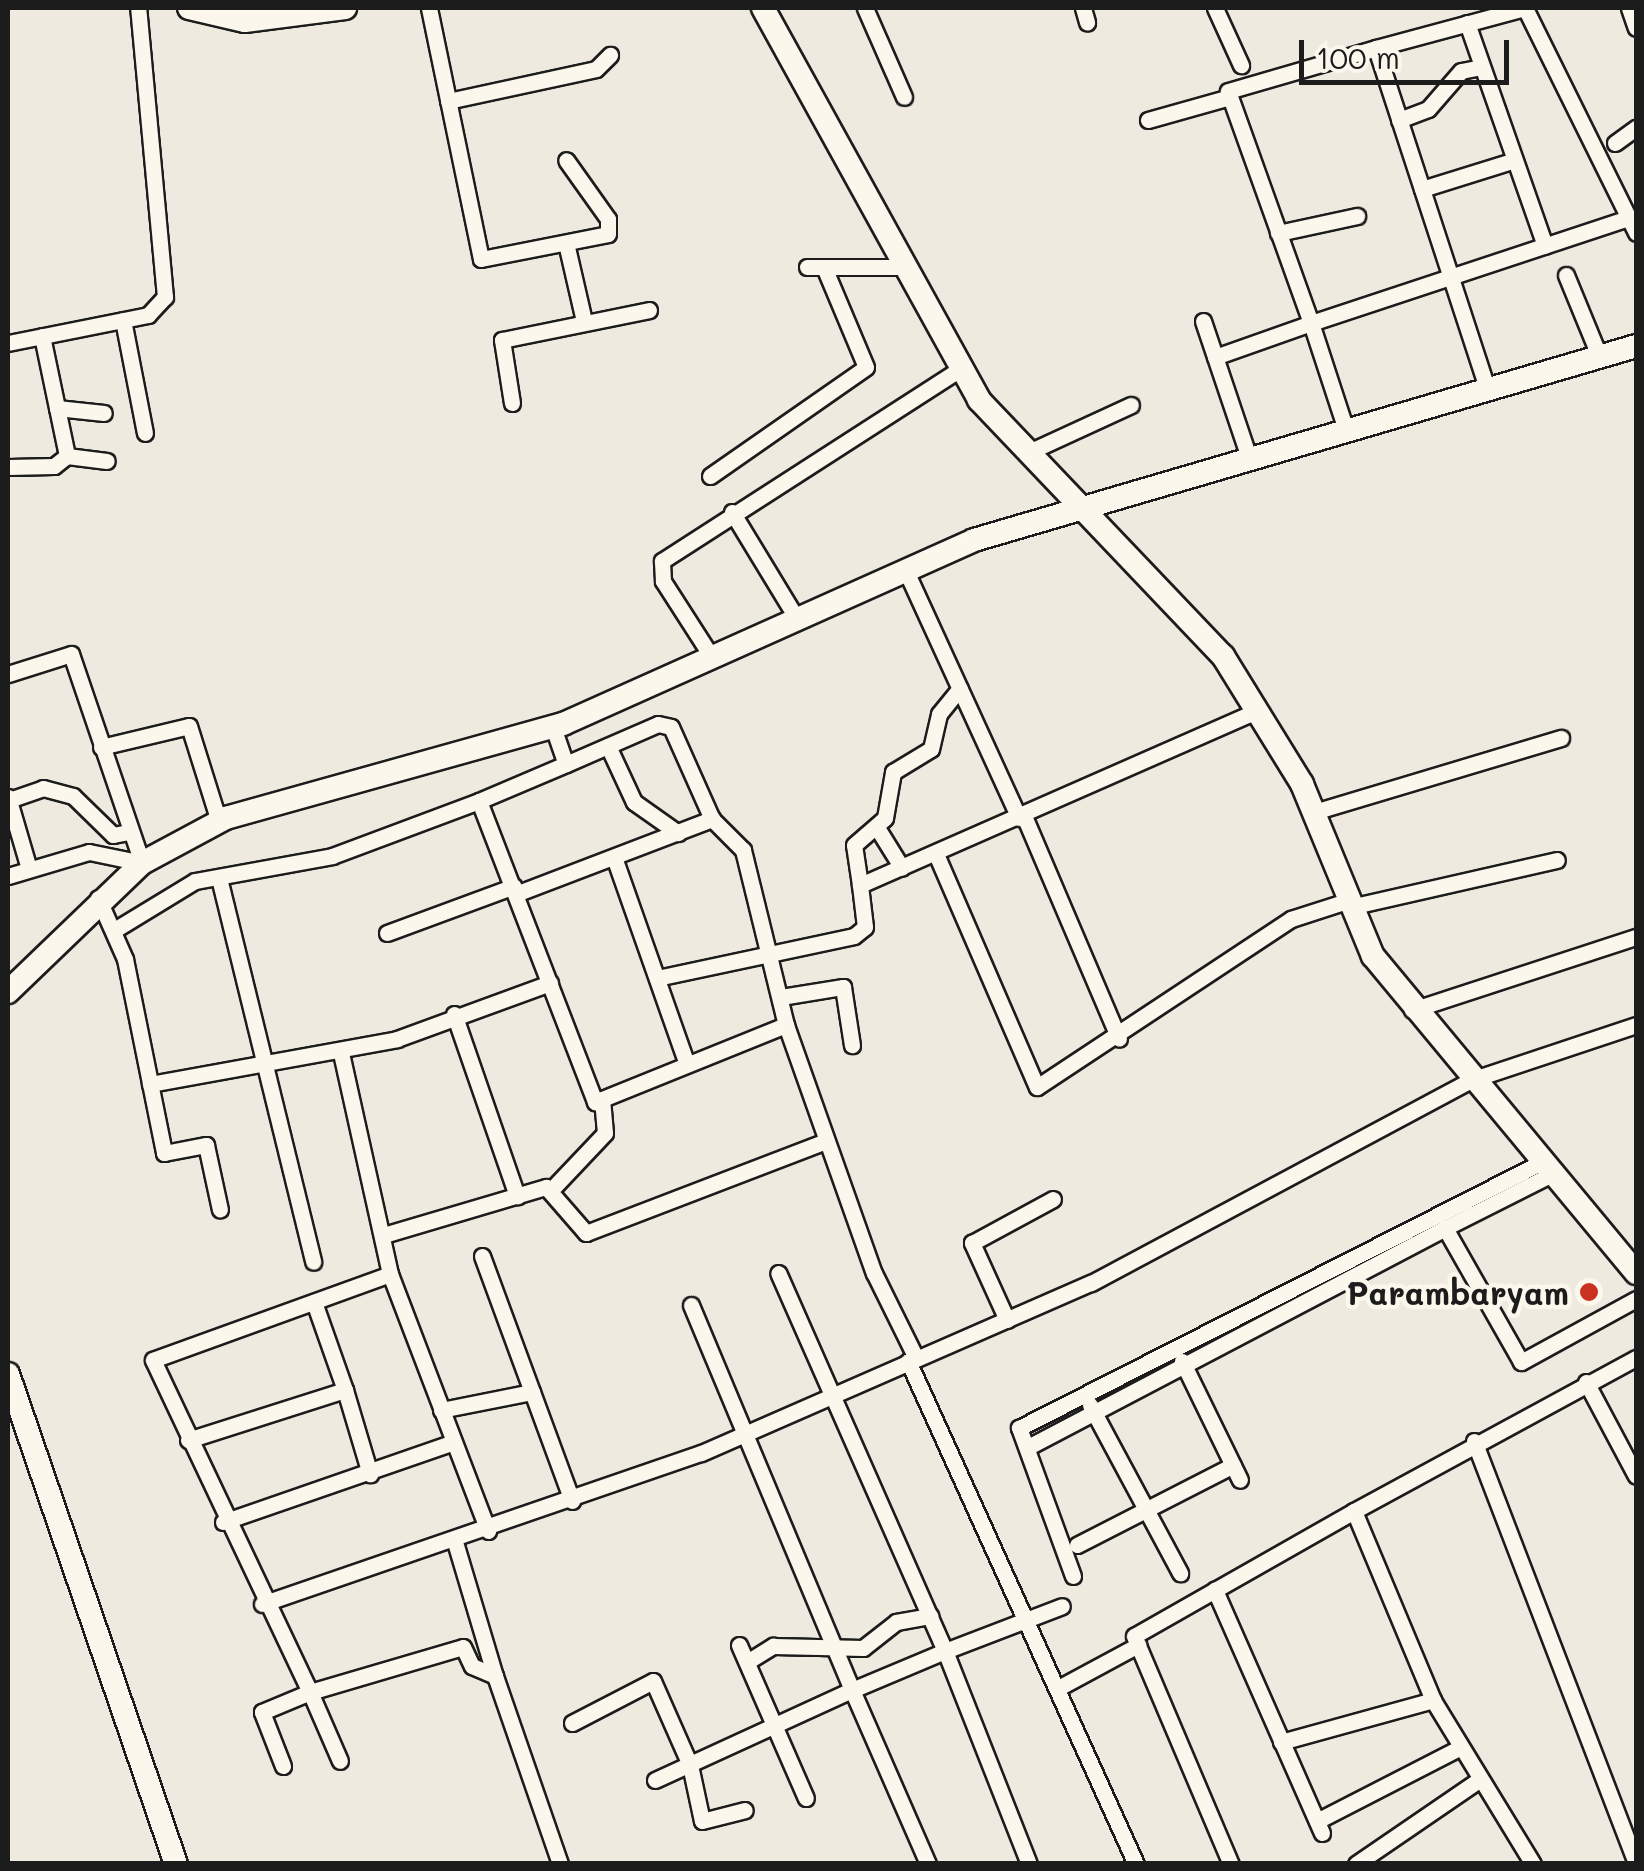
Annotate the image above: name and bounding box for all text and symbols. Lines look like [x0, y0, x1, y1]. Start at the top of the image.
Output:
scale bar [1304, 20, 1514, 82]
text: 100 m [1316, 37, 1400, 77]
place label: Parambaryam [1347, 1273, 1569, 1311]
marker: Parambaryam [1578, 1281, 1600, 1303]

